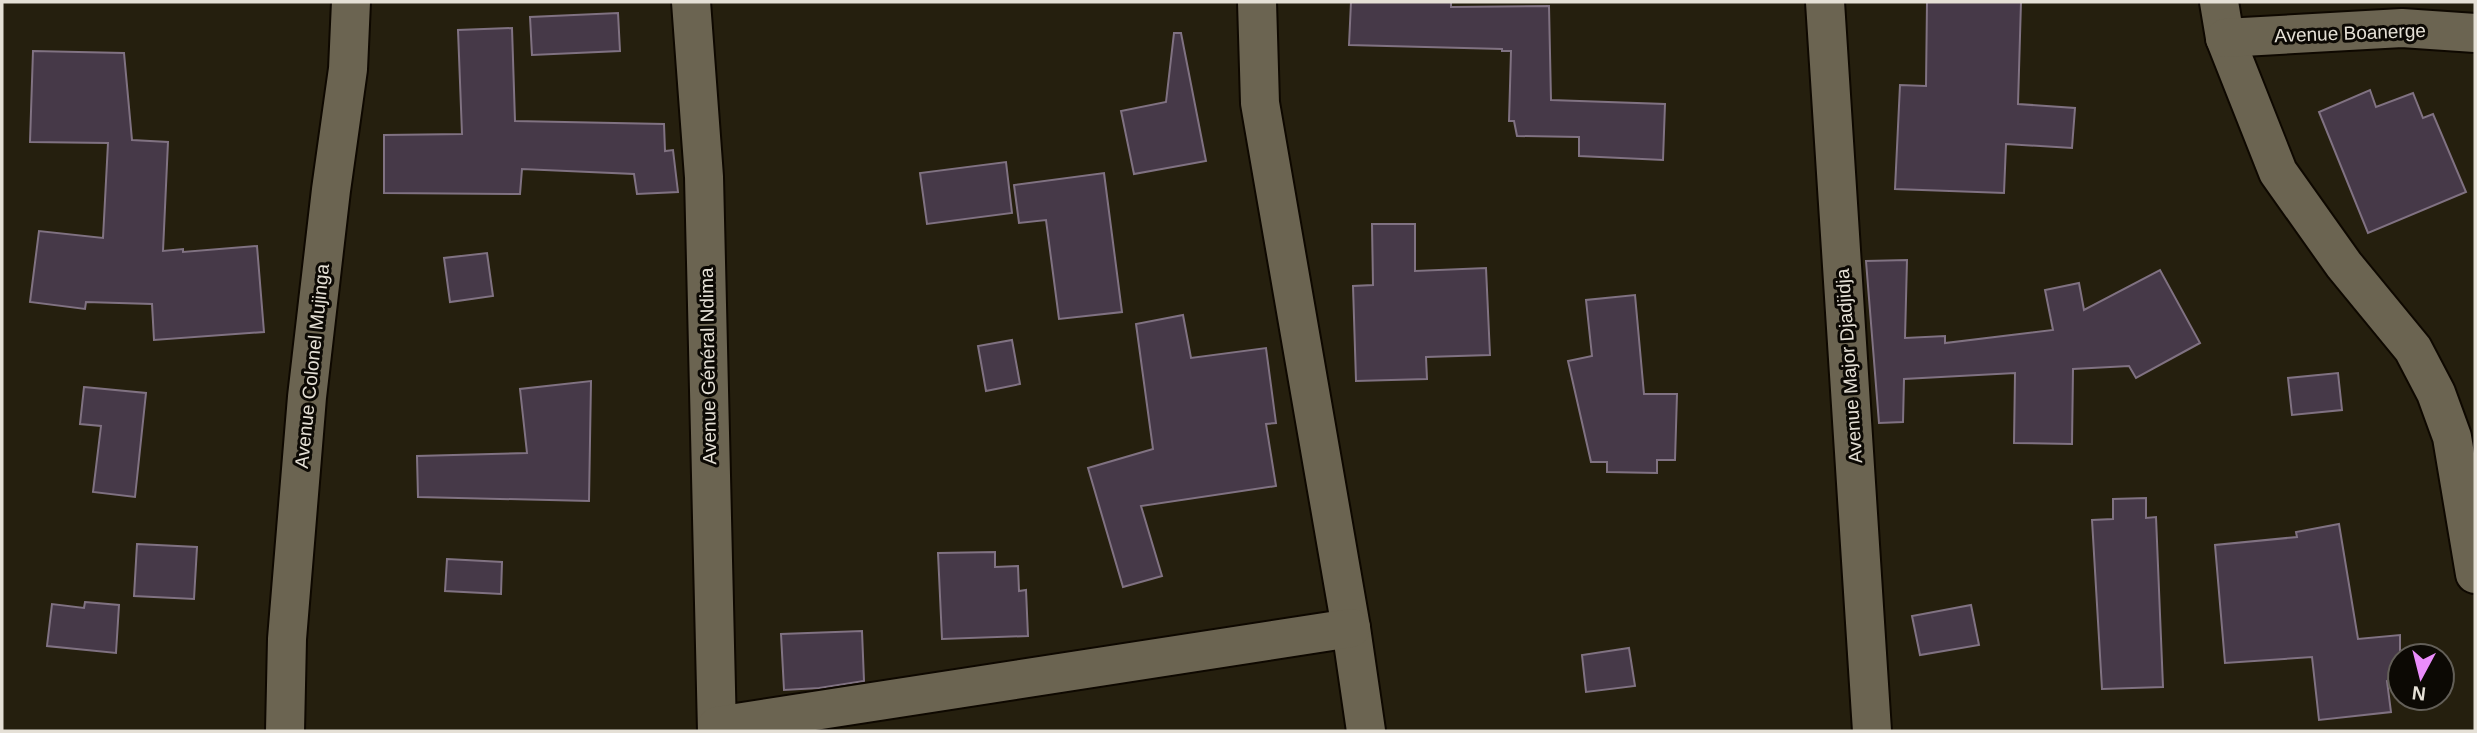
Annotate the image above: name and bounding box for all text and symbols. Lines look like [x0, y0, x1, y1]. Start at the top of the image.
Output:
street label: Avenue Boanerge [2274, 20, 2426, 46]
street label: Avenue Colonel Mujinga [291, 262, 333, 469]
street label: Avenue Général Ndima [696, 267, 720, 465]
street label: Avenue Major Djadjidja [1832, 268, 1866, 464]
north arrow [2386, 642, 2456, 712]
text: N [2411, 682, 2427, 705]

